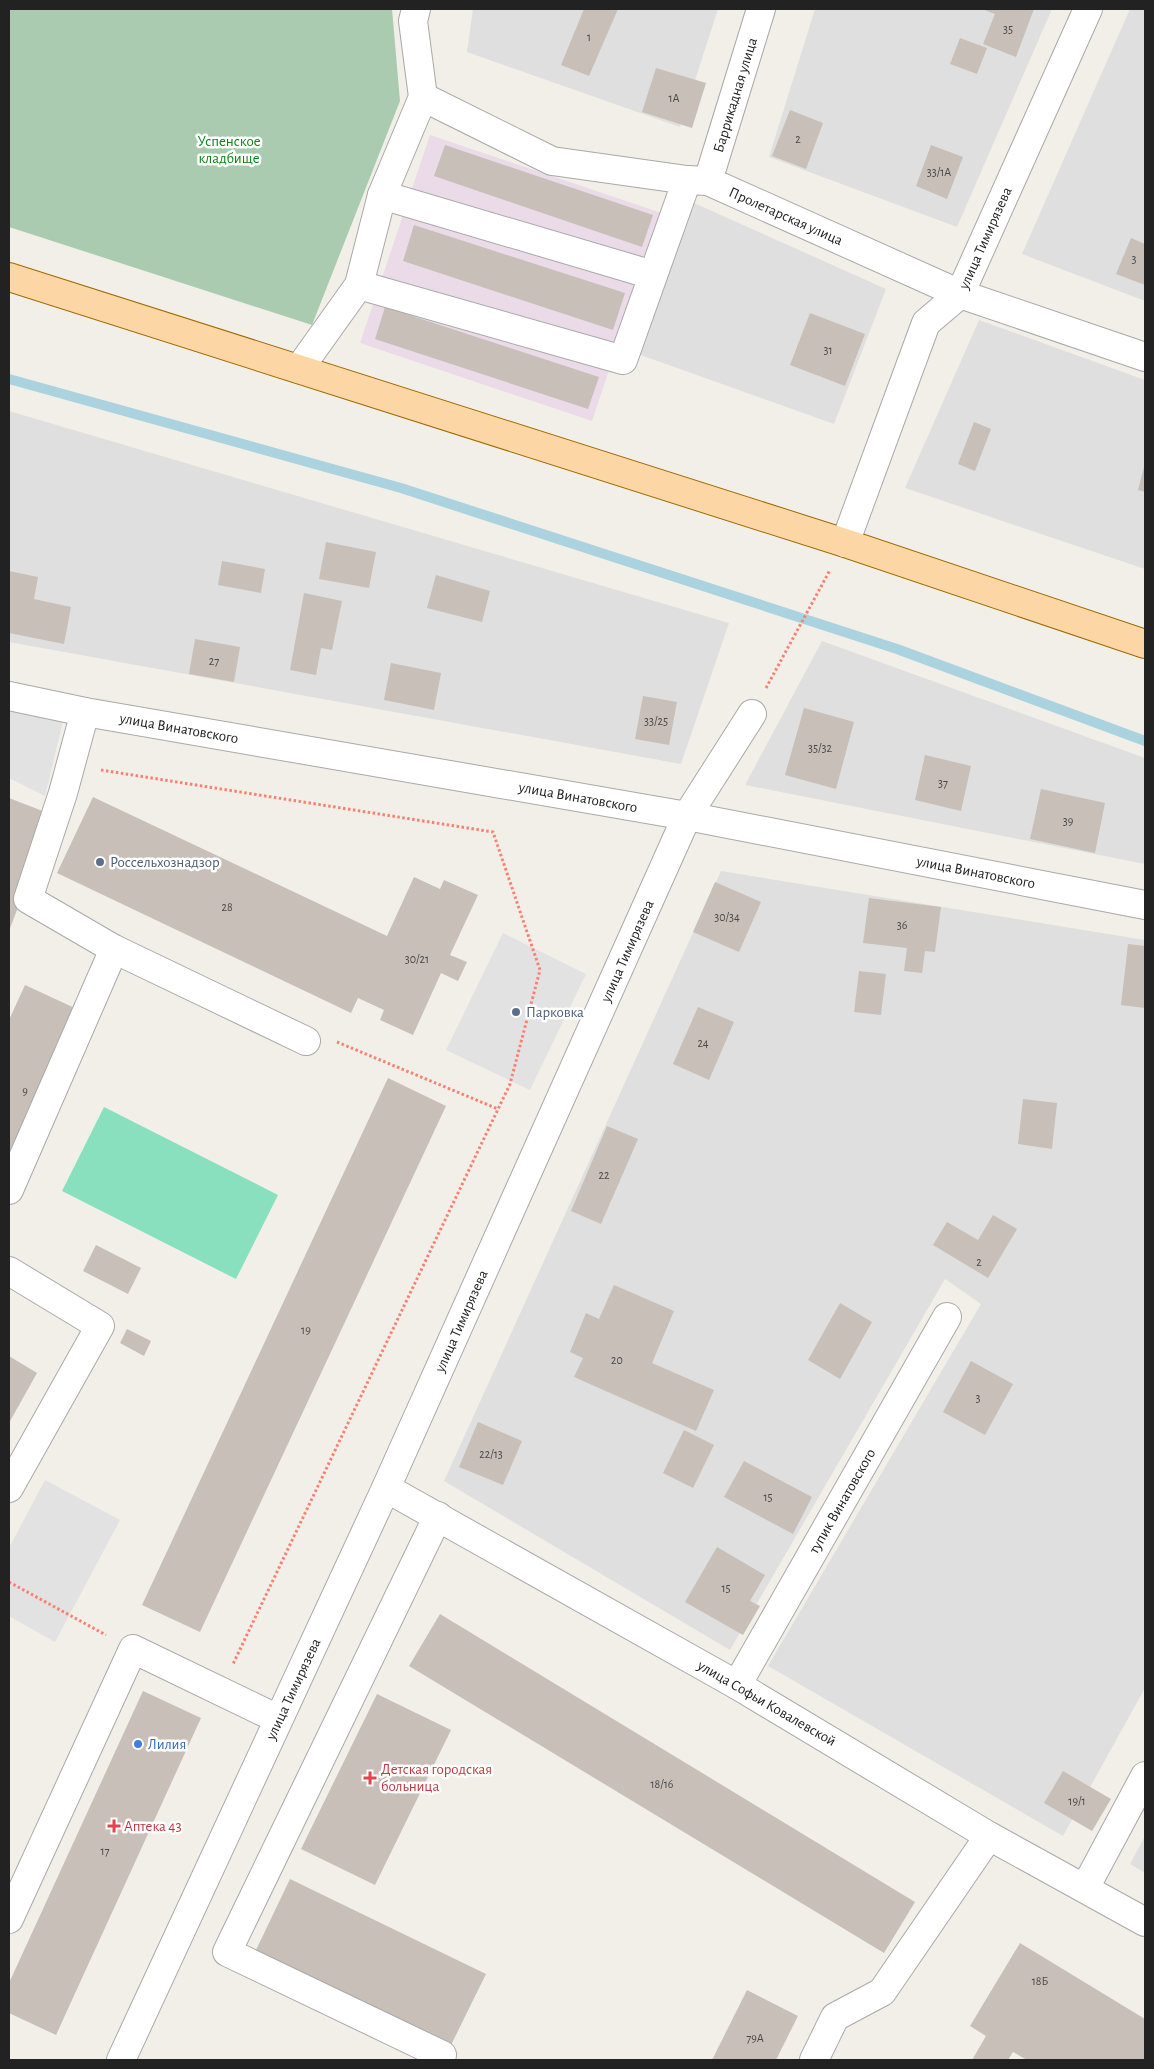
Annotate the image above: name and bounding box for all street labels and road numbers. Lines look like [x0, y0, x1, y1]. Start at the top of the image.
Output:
street label: Баррикадная улица [711, 36, 760, 154]
street label: Пролетарская улица [727, 185, 845, 248]
street label: улица Тимирязева [956, 185, 1015, 292]
street label: улица Винатовского [117, 711, 239, 746]
street label: улица Винатовского [516, 780, 638, 815]
street label: улица Винатовского [915, 853, 1036, 891]
street label: улица Тимирязева [598, 898, 657, 1005]
street label: улица Тимирязева [432, 1268, 491, 1375]
street label: тупик Винатовского [806, 1446, 879, 1557]
street label: улица Тимирязева [263, 1636, 324, 1743]
street label: улица Софьи Ковалевской [694, 1657, 838, 1749]

